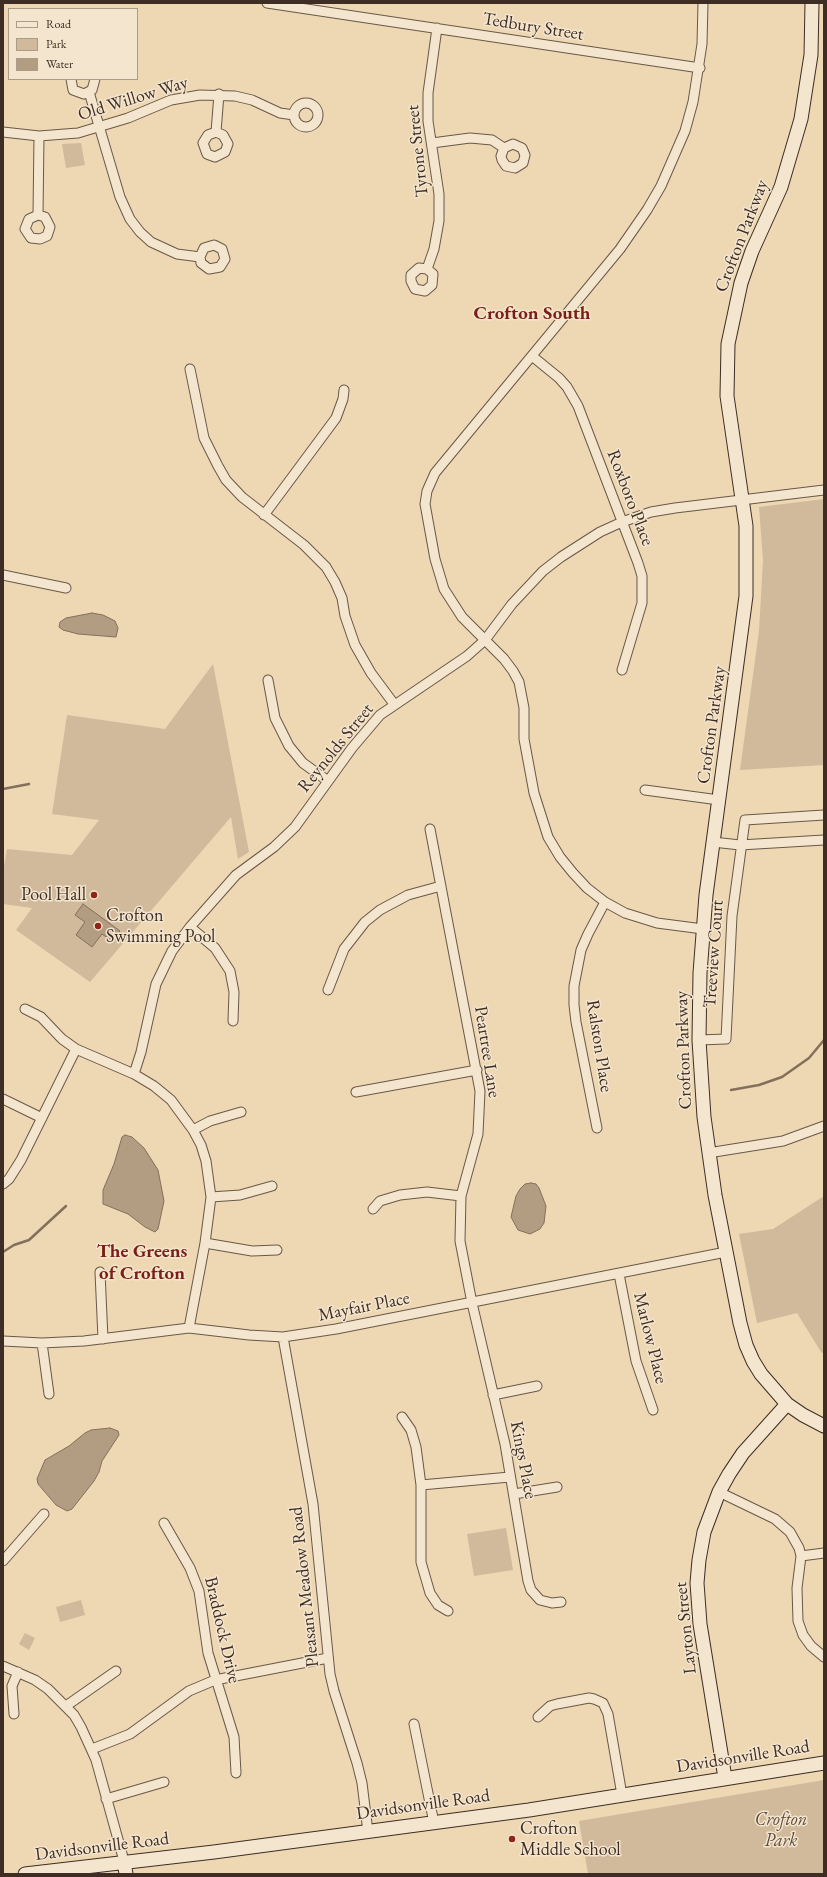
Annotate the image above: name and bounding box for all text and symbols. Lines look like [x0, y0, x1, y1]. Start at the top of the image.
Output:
legend [8, 8, 138, 80]
street label: Tedbury Street [481, 8, 585, 46]
text: Road [46, 16, 71, 32]
text: Park [46, 36, 66, 52]
text: Water [46, 56, 73, 72]
street label: Old Willow Way [75, 72, 191, 126]
street label: Tyrone Street [402, 104, 434, 198]
street label: Crofton Parkway [711, 177, 773, 295]
district label: Crofton South [474, 303, 590, 325]
street label: Roxboro Place [602, 447, 658, 549]
street label: Crofton Parkway [693, 665, 731, 785]
street label: Reynolds Street [294, 699, 378, 797]
place label: Pool Hall [21, 884, 86, 906]
marker: Pool Hall [89, 890, 99, 900]
street label: Treeview Court [699, 899, 729, 1009]
place label: Crofton Swimming Pool [106, 905, 215, 948]
marker: Crofton Swimming Pool [93, 921, 103, 931]
street label: Crofton Parkway [671, 990, 697, 1110]
street label: Ralston Place [581, 998, 617, 1094]
street label: Peartree Lane [469, 1005, 505, 1099]
district label: The Greens of Crofton [97, 1241, 187, 1285]
street label: Mayfair Place [316, 1288, 412, 1326]
street label: Marlow Place [628, 1290, 672, 1386]
street label: Kings Place [505, 1419, 541, 1501]
street label: Pleasant Meadow Road [286, 1506, 324, 1668]
street label: Braddock Drive [199, 1575, 245, 1685]
street label: Layton Street [670, 1581, 702, 1675]
street label: Davidsonville Road [675, 1736, 811, 1778]
street label: Davidsonville Road [355, 1785, 491, 1825]
park label: Crofton Park [755, 1809, 807, 1852]
place label: Crofton Middle School [520, 1818, 621, 1860]
street label: Davidsonville Road [34, 1828, 170, 1866]
marker: Crofton Middle School [507, 1834, 517, 1844]

